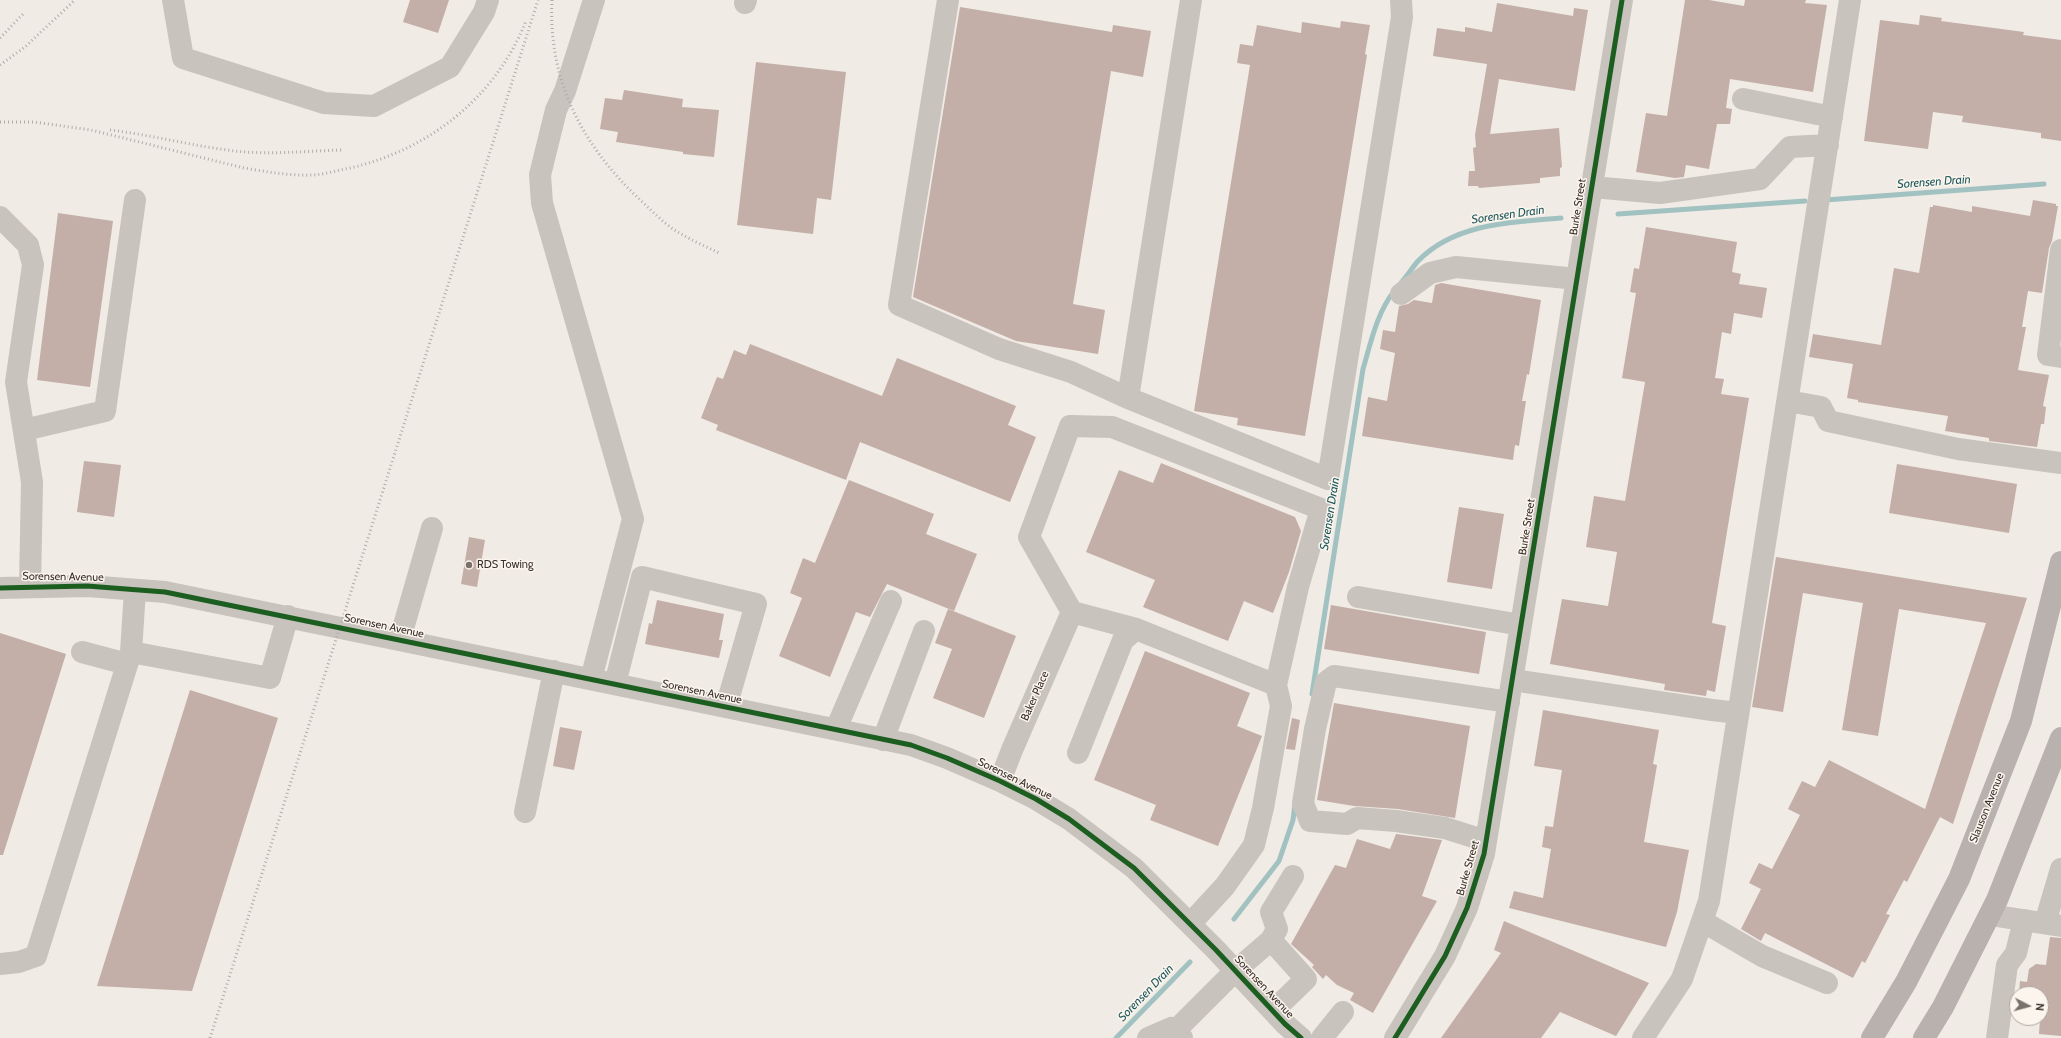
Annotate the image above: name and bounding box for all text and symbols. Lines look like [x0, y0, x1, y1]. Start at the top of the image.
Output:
water label: Sorensen Drain [1897, 172, 1971, 192]
street label: Burke Street [1567, 178, 1589, 236]
water label: Sorensen Drain [1471, 203, 1545, 227]
water label: Sorensen Drain [1317, 477, 1343, 551]
street label: Burke Street [1516, 498, 1538, 556]
place label: RDS Towing [477, 558, 533, 572]
marker: RDS Towing [464, 560, 474, 570]
street label: Sorensen Avenue [22, 570, 104, 584]
street label: Sorensen Avenue [343, 611, 425, 641]
street label: Baker Place [1018, 669, 1052, 723]
street label: Sorensen Avenue [661, 677, 743, 707]
street label: Sorensen Avenue [976, 755, 1054, 803]
street label: Slauson Avenue [1967, 771, 2007, 845]
street label: Burke Street [1454, 839, 1482, 897]
street label: Sorensen Avenue [1231, 953, 1297, 1021]
water label: Sorensen Drain [1115, 962, 1177, 1024]
north arrow [2009, 986, 2049, 1026]
text: N [2033, 1003, 2047, 1012]

